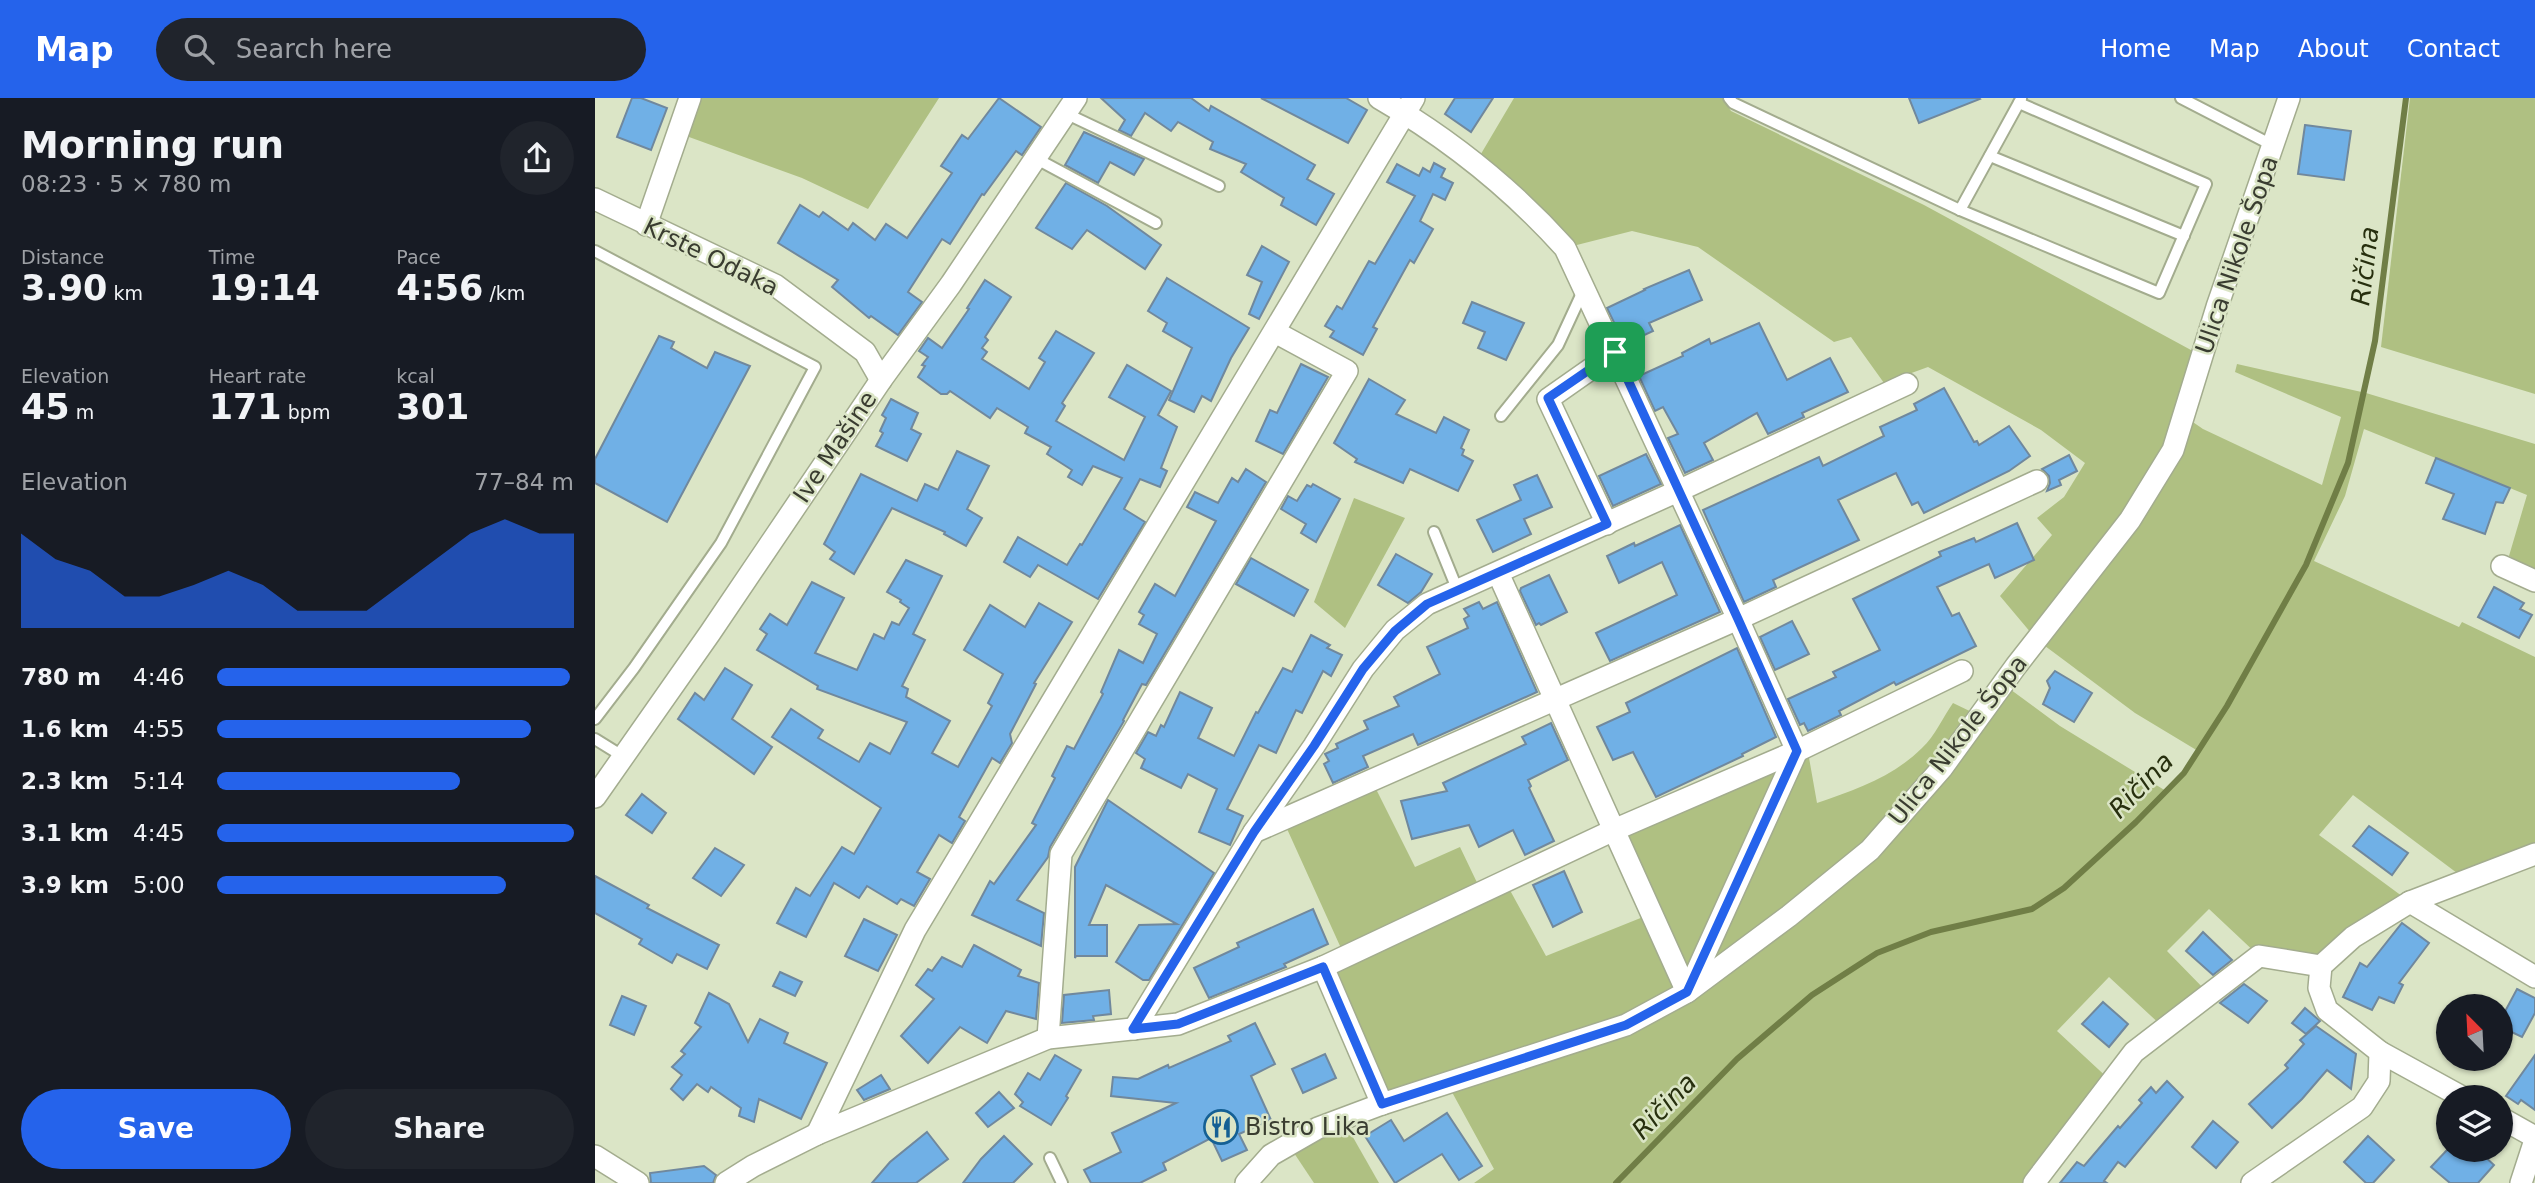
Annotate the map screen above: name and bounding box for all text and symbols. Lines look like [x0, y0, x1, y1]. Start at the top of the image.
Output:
search box [156, 18, 646, 81]
text: Map [35, 30, 114, 69]
icon: search [180, 30, 218, 68]
text: Search here [236, 34, 392, 64]
text: Home [2100, 35, 2171, 63]
text: Map [2209, 35, 2260, 63]
text: About [2298, 35, 2369, 63]
text: Contact [2407, 35, 2500, 63]
button: share [500, 121, 574, 195]
text: Morning run [21, 123, 284, 167]
street label: Ulica Nikole Šopa [2188, 152, 2284, 358]
text: 08:23 · 5 × 780 m [21, 171, 231, 197]
street label: Krste Odaka [639, 212, 783, 302]
water label: Ričina [2345, 225, 2385, 307]
text: Distance [21, 246, 104, 268]
text: Time [209, 246, 255, 268]
text: Pace [396, 246, 441, 268]
text: 3.90 [21, 268, 107, 308]
text: 19:14 [209, 268, 320, 308]
text: 4:56 [396, 268, 483, 308]
text: km [107, 282, 143, 304]
text: /km [483, 282, 525, 304]
pin [1585, 322, 1645, 382]
icon: arrive [1596, 333, 1634, 371]
text: Elevation [21, 365, 109, 387]
text: Heart rate [209, 365, 306, 387]
text: kcal [396, 365, 435, 387]
street label: Ive Mašine [788, 386, 882, 508]
text: 45 [21, 387, 70, 427]
text: 171 [209, 387, 282, 427]
text: 301 [396, 387, 469, 427]
text: m [70, 401, 94, 423]
text: bpm [282, 401, 330, 423]
text: Elevation [21, 469, 128, 495]
text: 77–84 m [474, 469, 574, 495]
street label: Ulica Nikole Šopa [1881, 648, 2033, 830]
text: 780 m [21, 664, 101, 690]
text: 4:46 [133, 664, 185, 690]
text: 1.6 km [21, 716, 109, 742]
text: 4:55 [133, 716, 185, 742]
water label: Ričina [2103, 746, 2179, 824]
text: 2.3 km [21, 768, 109, 794]
text: 5:14 [133, 768, 185, 794]
text: 3.1 km [21, 820, 109, 846]
text: 4:45 [133, 820, 185, 846]
text: 3.9 km [21, 872, 109, 898]
text: 5:00 [133, 872, 185, 898]
north arrow [2436, 994, 2513, 1071]
map controls [2436, 994, 2513, 1162]
water label: Ričina [1626, 1067, 1702, 1145]
button: layers [2436, 1085, 2513, 1162]
button: Save [21, 1089, 291, 1169]
button: Share [305, 1089, 574, 1169]
restaurant icon: Bistro Lika [1202, 1108, 1240, 1146]
place label: Bistro Lika [1245, 1113, 1370, 1141]

